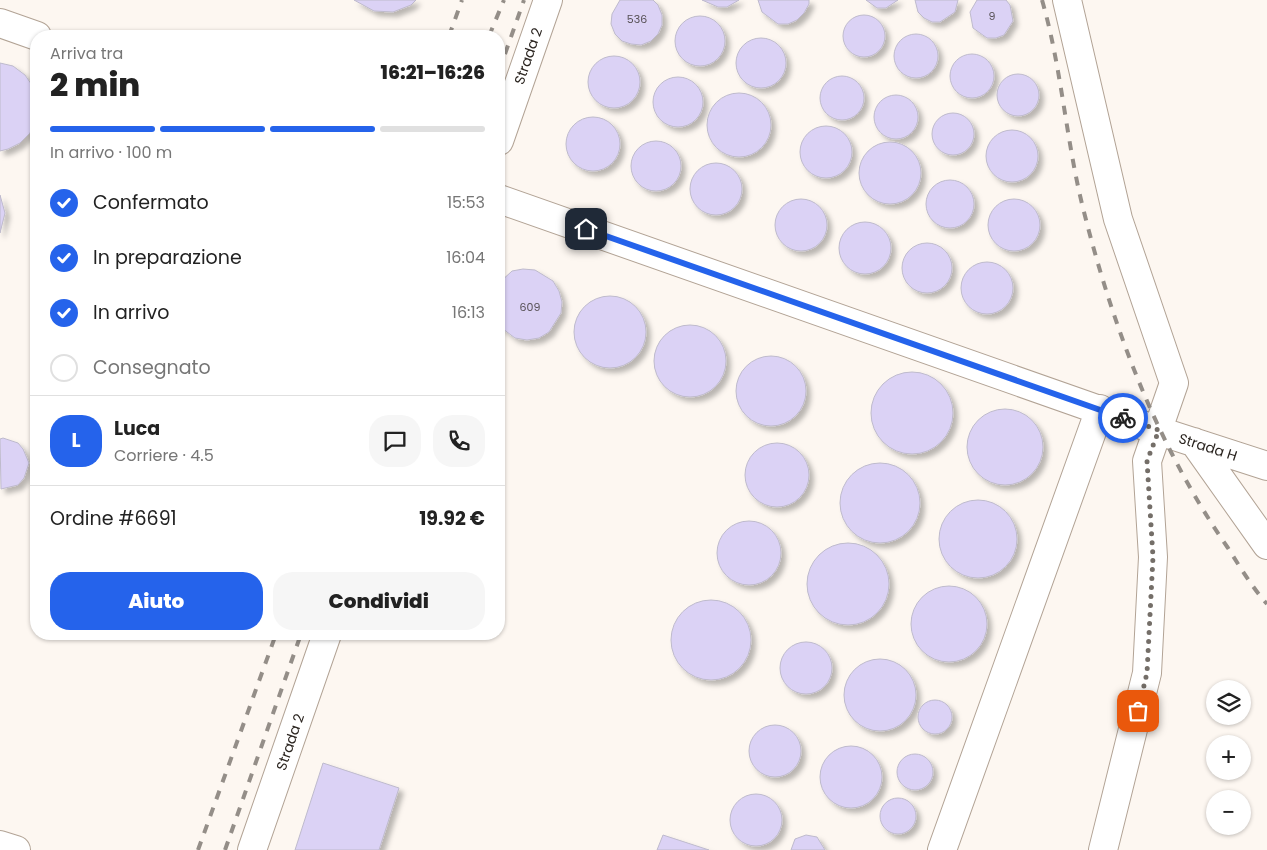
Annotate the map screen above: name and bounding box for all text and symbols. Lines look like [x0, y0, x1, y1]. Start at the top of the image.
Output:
house number: 9 [989, 8, 996, 24]
house number: 536 [627, 11, 647, 27]
street label: Strada 2 [509, 25, 547, 87]
text: Arriva tra [50, 42, 123, 65]
text: 16:21–16:26 [381, 59, 485, 86]
text: 2 min [50, 62, 140, 107]
text: In arrivo · 100 m [50, 141, 172, 164]
icon: check [50, 189, 78, 217]
text: Confermato [93, 189, 209, 216]
text: 15:53 [447, 191, 485, 214]
pin [565, 208, 607, 250]
icon: home [572, 215, 600, 243]
icon: check [50, 244, 78, 272]
text: In preparazione [93, 244, 242, 271]
text: 16:04 [446, 246, 485, 269]
icon: check [50, 299, 78, 327]
text: In arrivo [93, 299, 169, 326]
house number: 609 [520, 299, 540, 315]
text: 16:13 [452, 301, 485, 324]
text: Consegnato [93, 354, 211, 381]
courier [1098, 393, 1148, 443]
icon: bike [1109, 404, 1137, 432]
text: Luca [114, 415, 160, 442]
button: chat [369, 415, 421, 467]
button: phone [433, 415, 485, 467]
text: L [71, 427, 81, 454]
street label: Strada H [1176, 428, 1240, 466]
text: Corriere · 4.5 [114, 444, 214, 467]
text: Ordine #6691 [50, 505, 177, 532]
text: 19.92 € [419, 505, 485, 532]
button: Aiuto [50, 572, 263, 630]
button: Condividi [273, 572, 485, 630]
map controls [1206, 680, 1251, 835]
button: layers [1206, 680, 1251, 725]
pin [1117, 690, 1159, 732]
icon: bag [1124, 697, 1152, 725]
street label: Strada 2 [271, 711, 309, 773]
button: + [1206, 735, 1251, 780]
button: − [1206, 790, 1251, 835]

